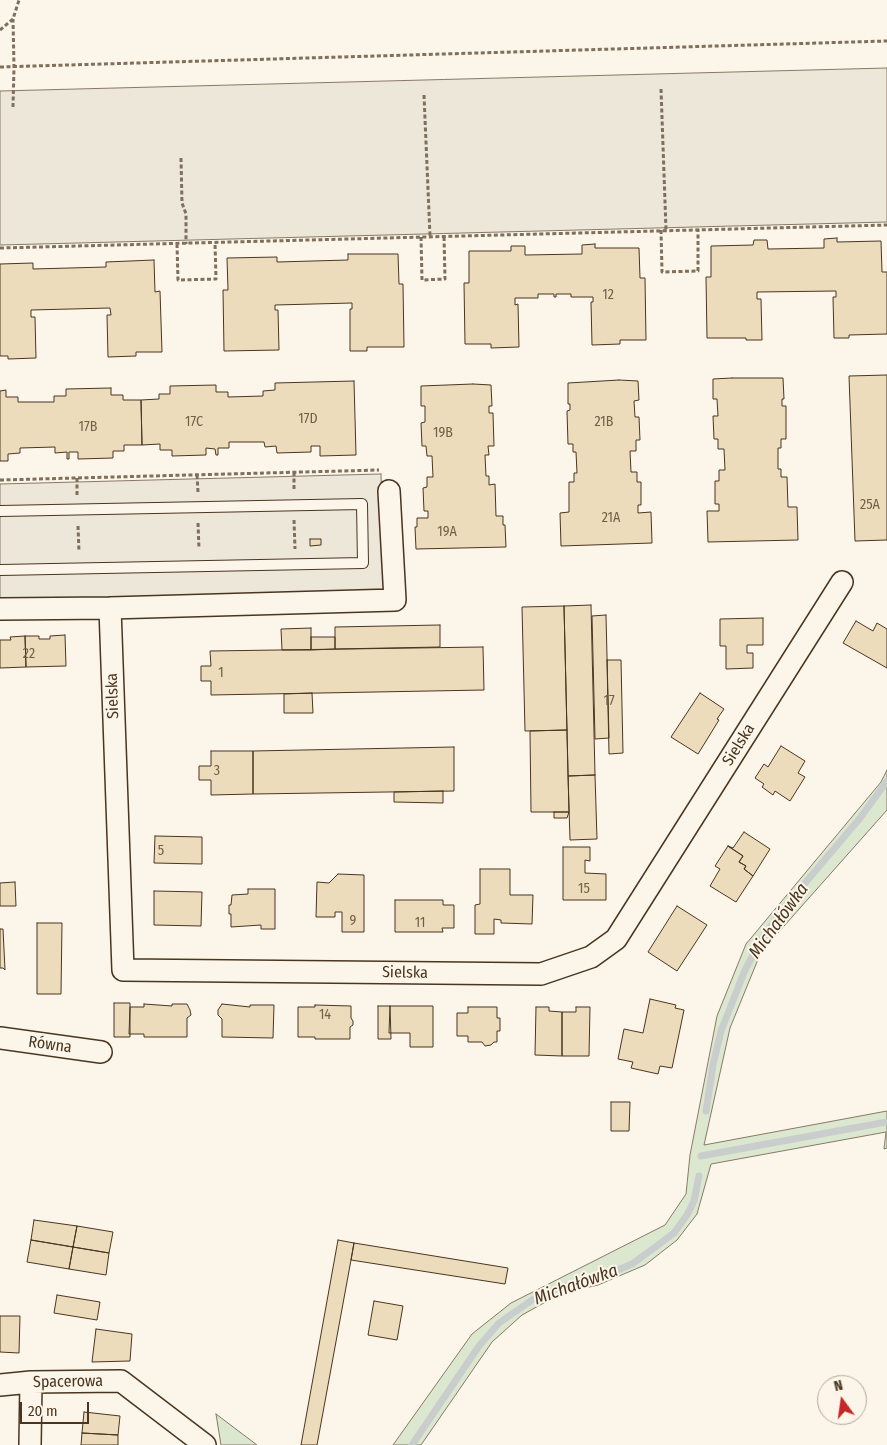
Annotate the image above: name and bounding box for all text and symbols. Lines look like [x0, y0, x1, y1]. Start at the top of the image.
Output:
house number: 12 [602, 287, 614, 303]
house number: 17D [298, 411, 318, 427]
house number: 17C [185, 414, 203, 430]
house number: 21B [595, 414, 613, 430]
house number: 17B [79, 419, 97, 435]
house number: 19B [433, 425, 453, 441]
house number: 25A [860, 497, 880, 513]
house number: 21A [602, 510, 620, 526]
house number: 19A [437, 524, 457, 540]
house number: 22 [23, 646, 35, 662]
house number: 1 [218, 665, 224, 681]
street label: Sielska [103, 673, 123, 719]
house number: 17 [603, 693, 615, 709]
street label: Sielska [719, 720, 759, 770]
house number: 3 [214, 763, 220, 779]
house number: 5 [158, 843, 164, 859]
water label: Michałówka [744, 879, 814, 963]
house number: 15 [578, 881, 590, 897]
house number: 9 [350, 913, 356, 929]
house number: 11 [415, 915, 425, 931]
street label: Sielska [382, 963, 428, 983]
house number: 14 [319, 1007, 331, 1023]
street label: Równa [27, 1032, 73, 1058]
water label: Michałówka [531, 1260, 621, 1310]
street label: Spacerowa [33, 1372, 103, 1392]
north arrow [817, 1375, 867, 1425]
text: N [832, 1377, 845, 1395]
scale bar [22, 1392, 91, 1424]
text: 20 m [28, 1402, 58, 1420]

